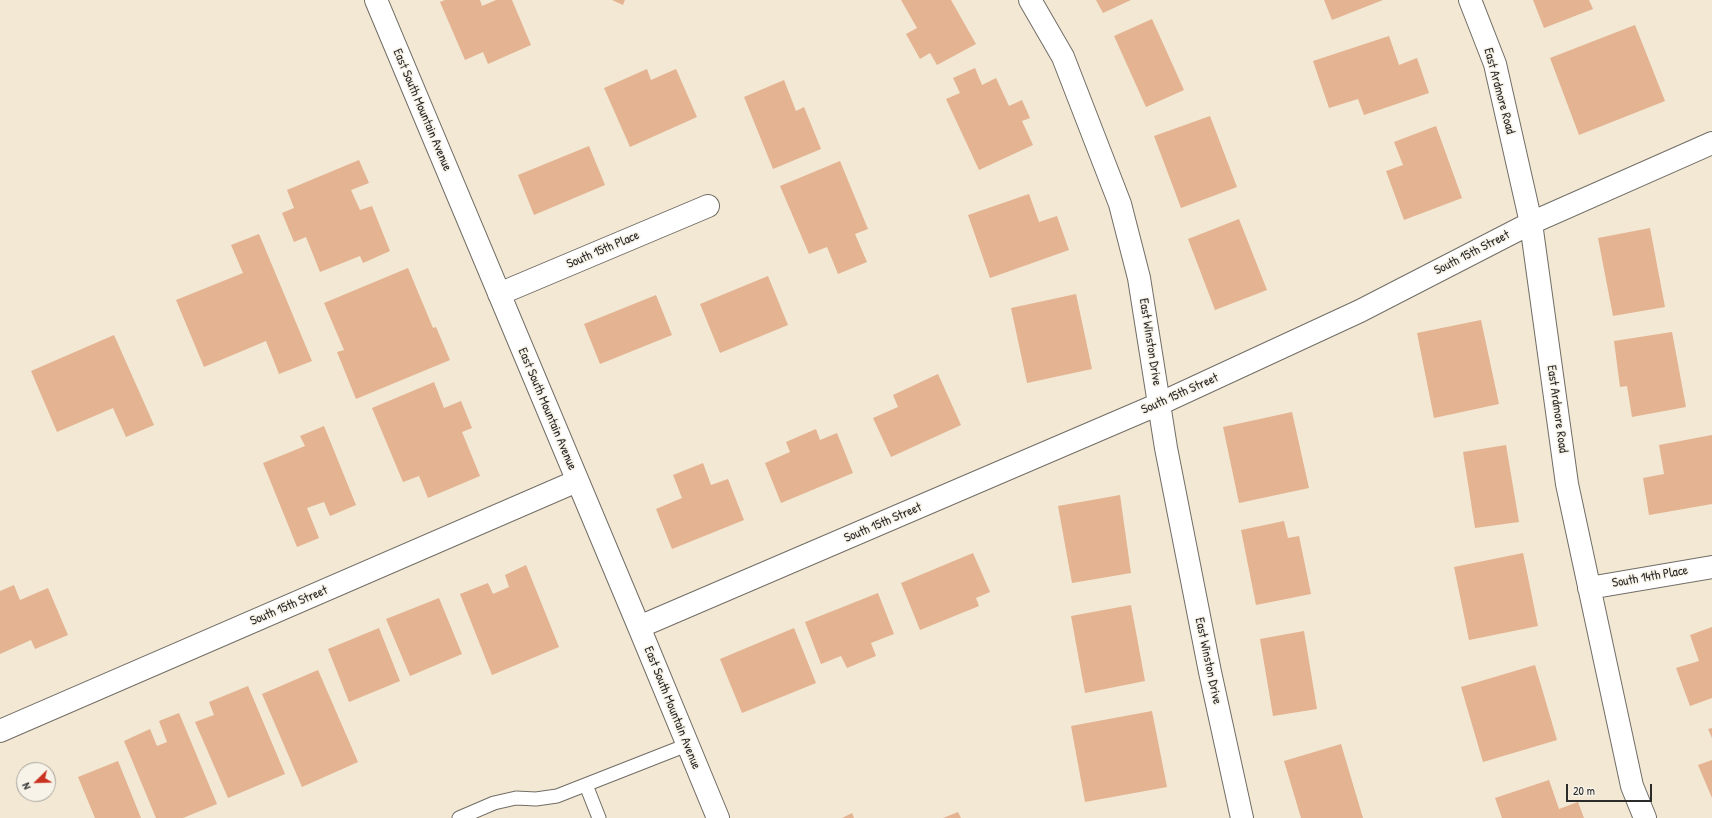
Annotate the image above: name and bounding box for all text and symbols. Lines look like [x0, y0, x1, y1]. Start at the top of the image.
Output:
street label: East Ardmore Road [1480, 46, 1518, 136]
street label: East South Mountain Avenue [389, 47, 455, 173]
street label: South 15th Street [1432, 227, 1512, 279]
street label: South 15th Place [564, 228, 642, 272]
street label: East Winston Drive [1135, 297, 1165, 387]
street label: East South Mountain Avenue [514, 346, 580, 472]
street label: East Ardmore Road [1543, 364, 1571, 454]
street label: South 15th Street [1139, 370, 1221, 418]
street label: South 15th Street [842, 500, 924, 546]
street label: South 14th Place [1611, 563, 1689, 591]
street label: South 15th Street [248, 583, 330, 629]
street label: East Winston Drive [1191, 616, 1225, 706]
street label: East South Mountain Avenue [640, 644, 704, 772]
north arrow [16, 762, 56, 802]
scale bar [1568, 776, 1654, 802]
text: N [18, 781, 33, 792]
text: 20 m [1573, 782, 1595, 799]

